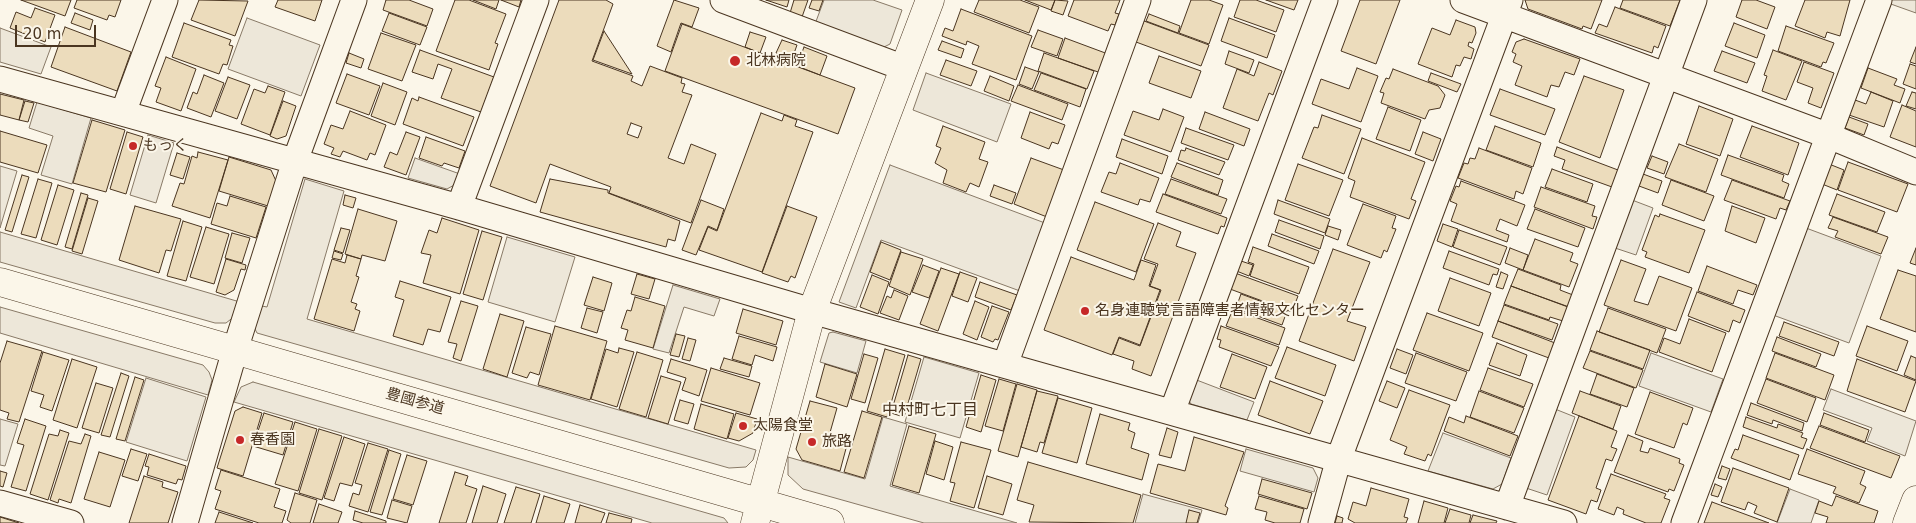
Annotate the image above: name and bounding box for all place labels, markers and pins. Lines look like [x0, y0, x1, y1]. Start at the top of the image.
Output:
place label: 北林病院 [746, 52, 806, 70]
marker: 北林病院 [728, 54, 742, 68]
place label: もっく [143, 137, 188, 155]
marker: もっく [127, 140, 139, 152]
place label: 名身連聴覚言語障害者情報文化センター [1095, 302, 1365, 320]
marker: 名身連聴覚言語障害者情報文化センター [1079, 305, 1091, 317]
place label: 太陽食堂 [753, 417, 813, 435]
marker: 太陽食堂 [737, 420, 749, 432]
place label: 春香園 [250, 431, 295, 449]
place label: 旅路 [822, 433, 852, 451]
marker: 春香園 [234, 434, 246, 446]
marker: 旅路 [806, 436, 818, 448]

